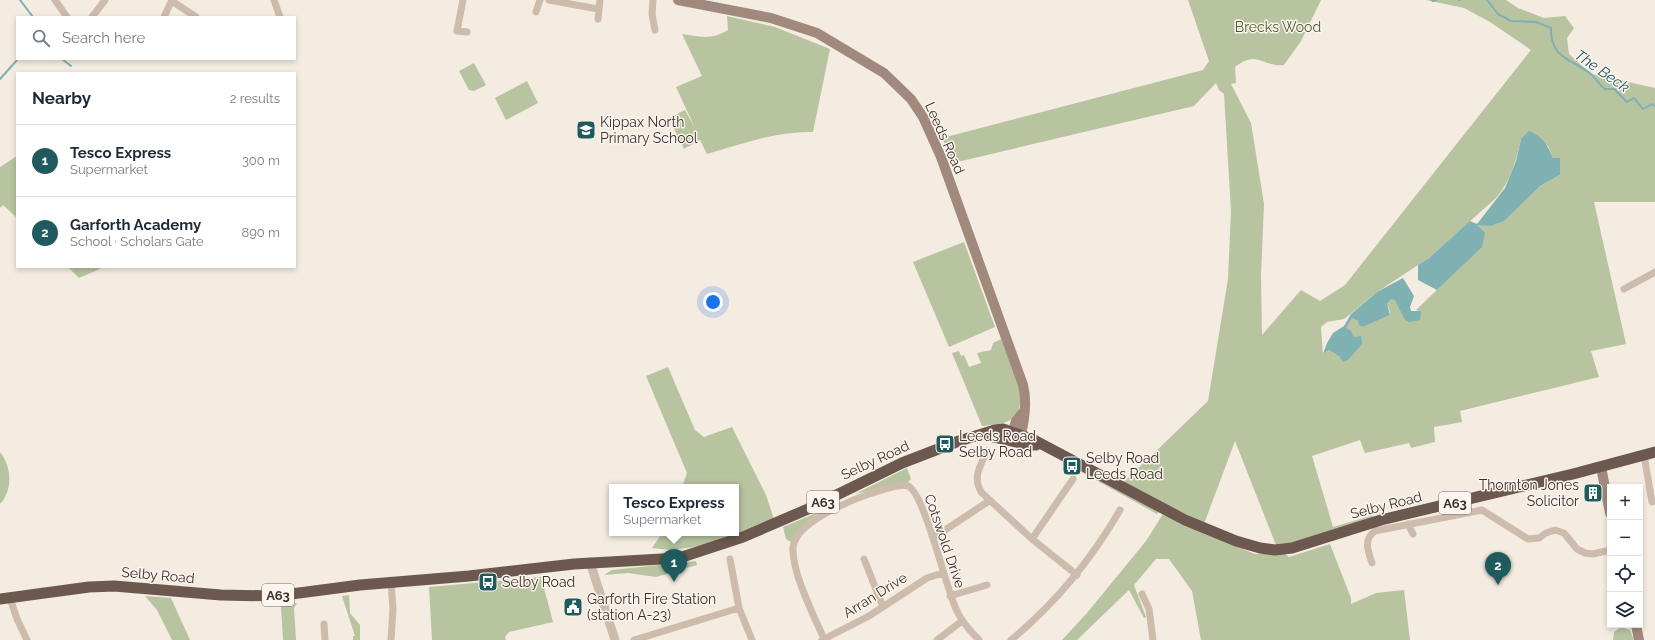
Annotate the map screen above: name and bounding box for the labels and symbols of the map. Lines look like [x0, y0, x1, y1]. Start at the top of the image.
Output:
park label: Brecks Wood [1235, 19, 1321, 35]
water label: The Beck [1571, 46, 1633, 96]
street label: Leeds Road [922, 100, 968, 176]
place label: Kippax North Primary School [600, 114, 698, 146]
school or university icon: Kippax North Primary School [575, 119, 597, 141]
your location [703, 292, 723, 312]
place label: Leeds Road Selby Road [959, 428, 1036, 460]
bus stop icon: Leeds Road Selby Road [934, 433, 956, 455]
street label: Selby Road [838, 437, 912, 483]
place label: Selby Road Leeds Road [1086, 450, 1163, 482]
bus stop icon: Selby Road Leeds Road [1061, 455, 1083, 477]
place label: Thornton Jones Solicitor [1479, 477, 1579, 509]
building icon: Thornton Jones Solicitor [1582, 482, 1604, 504]
street label: Selby Road [1349, 488, 1423, 522]
road number: A63 [807, 491, 839, 513]
street label: Cotswold Drive [921, 492, 969, 590]
road number: A63 [1439, 492, 1471, 514]
pin: 1 [661, 549, 687, 582]
pin: 2 [1485, 552, 1511, 585]
street label: Selby Road [121, 564, 195, 586]
street label: Arran Drive [840, 569, 910, 621]
bus stop icon: Selby Road [477, 571, 499, 593]
place label: Selby Road [502, 574, 575, 590]
road number: A63 [262, 584, 294, 606]
place label: Garforth Fire Station (station A-23) [587, 591, 716, 623]
public building icon: Garforth Fire Station (station A-23) [562, 596, 584, 618]

